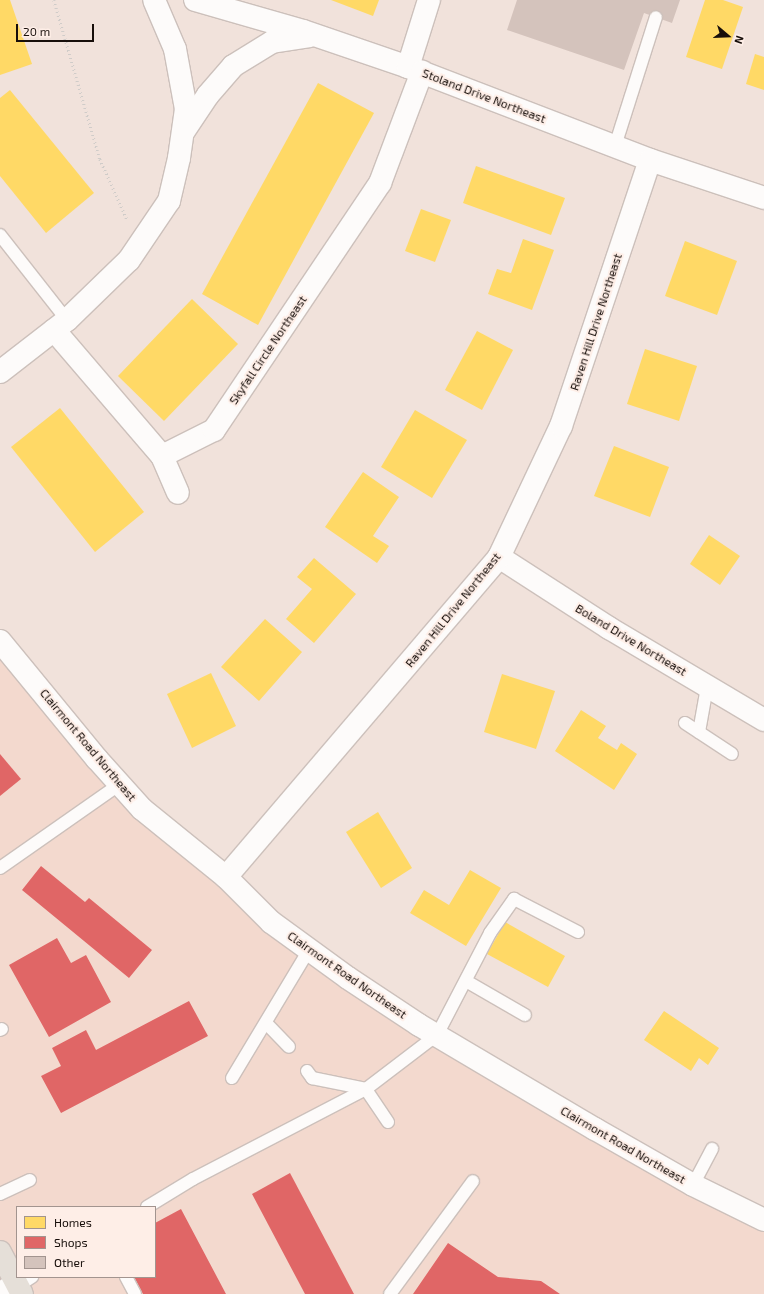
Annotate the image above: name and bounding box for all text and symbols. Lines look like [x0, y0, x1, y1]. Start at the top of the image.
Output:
scale bar [18, 16, 96, 42]
north arrow [708, 16, 748, 56]
text: 20 m [23, 24, 50, 38]
text: N [732, 34, 747, 46]
street label: Stoland Drive Northeast [420, 66, 548, 126]
street label: Raven Hill Drive Northeast [567, 251, 625, 393]
street label: Skyfall Circle Northeast [226, 293, 310, 407]
street label: Raven Hill Drive Northeast [402, 550, 504, 670]
street label: Boland Drive Northeast [573, 601, 689, 679]
street label: Clairmont Road Northeast [37, 686, 139, 804]
street label: Clairmont Road Northeast [285, 928, 409, 1022]
street label: Clairmont Road Northeast [558, 1103, 688, 1187]
legend [16, 1206, 156, 1278]
text: Homes [54, 1215, 92, 1229]
text: Shops [54, 1235, 88, 1249]
text: Other [54, 1255, 85, 1269]

